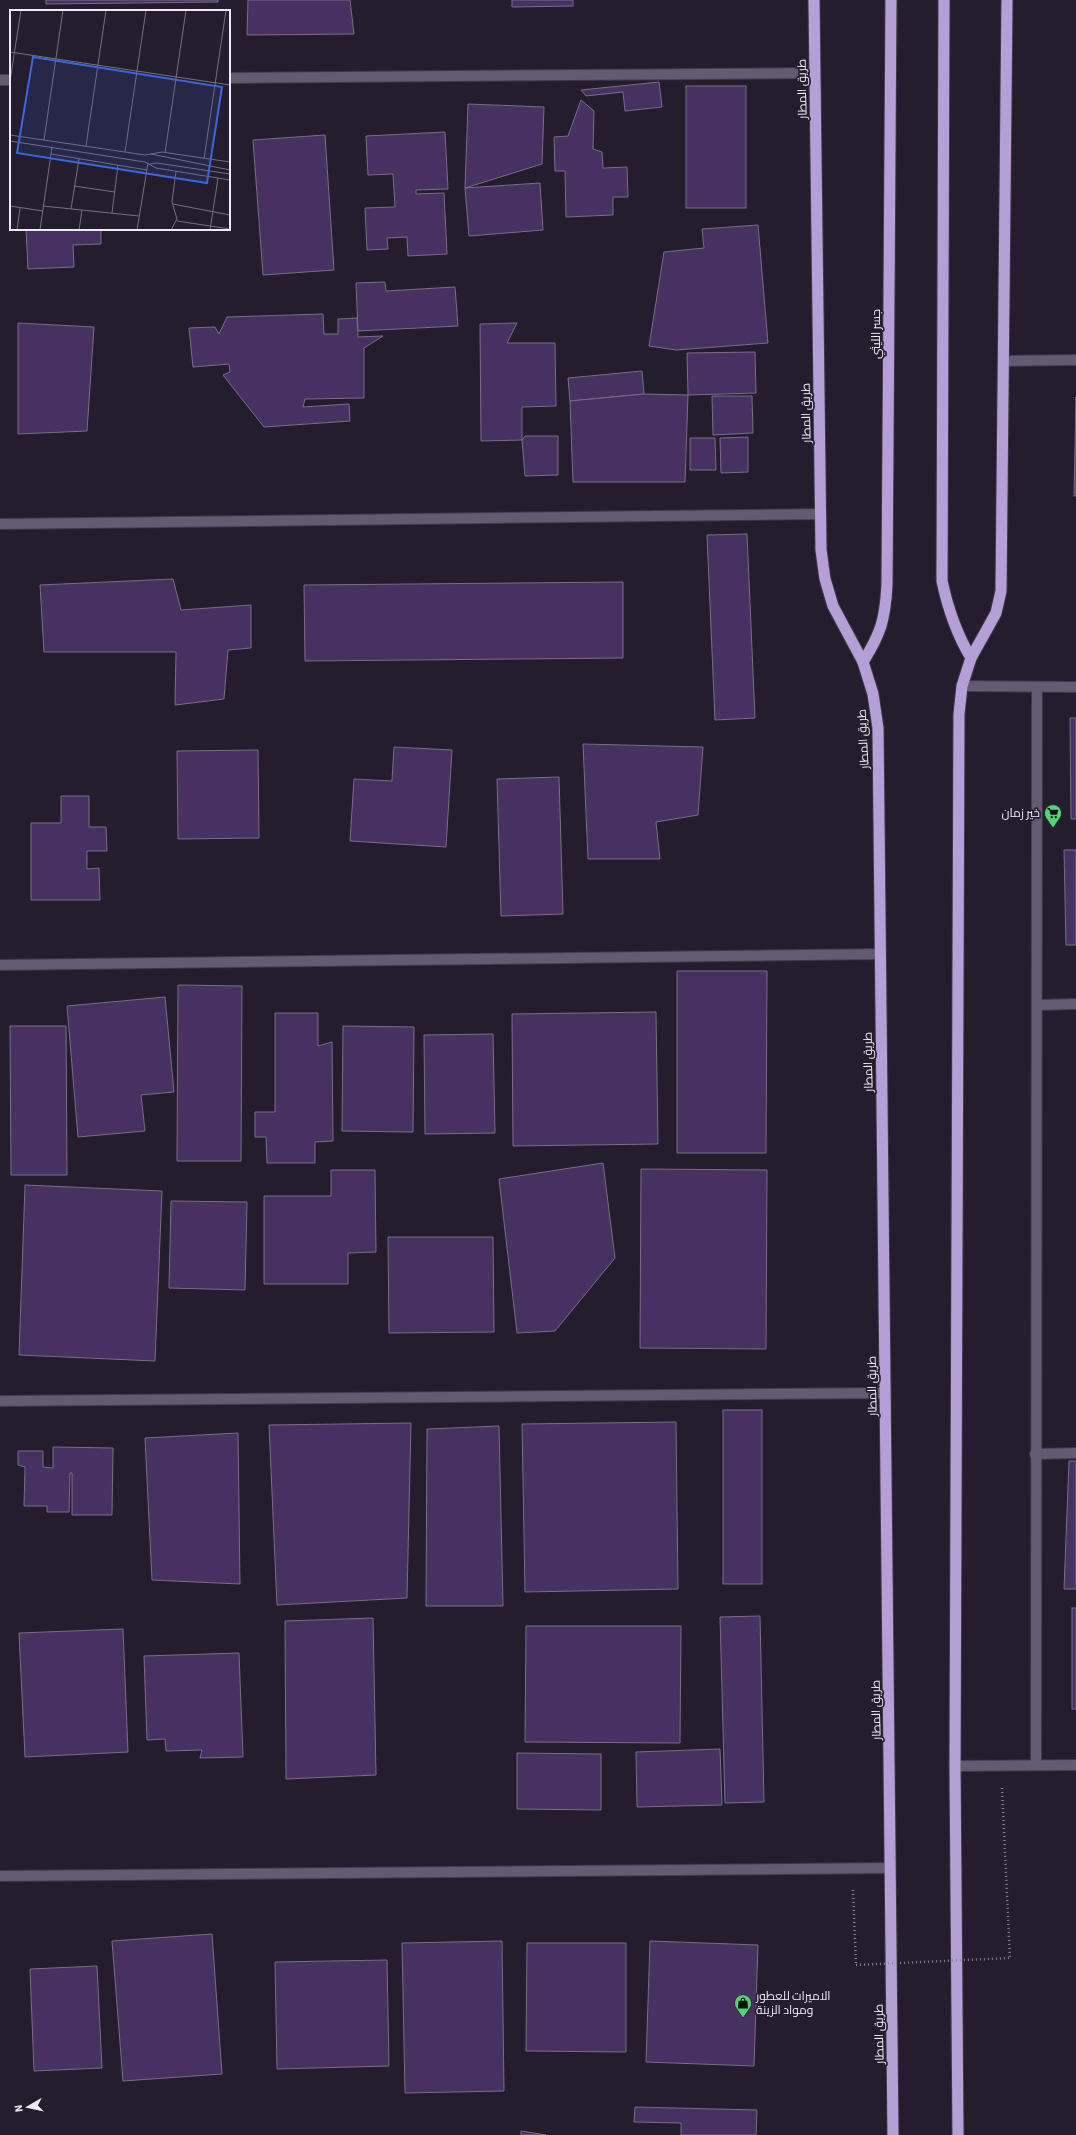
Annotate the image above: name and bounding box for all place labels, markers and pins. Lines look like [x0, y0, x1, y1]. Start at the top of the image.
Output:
supermarket icon: خير زمان [1043, 803, 1063, 828]
place label: خير زمان [1001, 805, 1040, 822]
place label: الاميرات للعطور ومواد الزينة [755, 1988, 831, 2019]
shop icon: الاميرات للعطور ومواد الزينة [733, 1993, 753, 2018]

